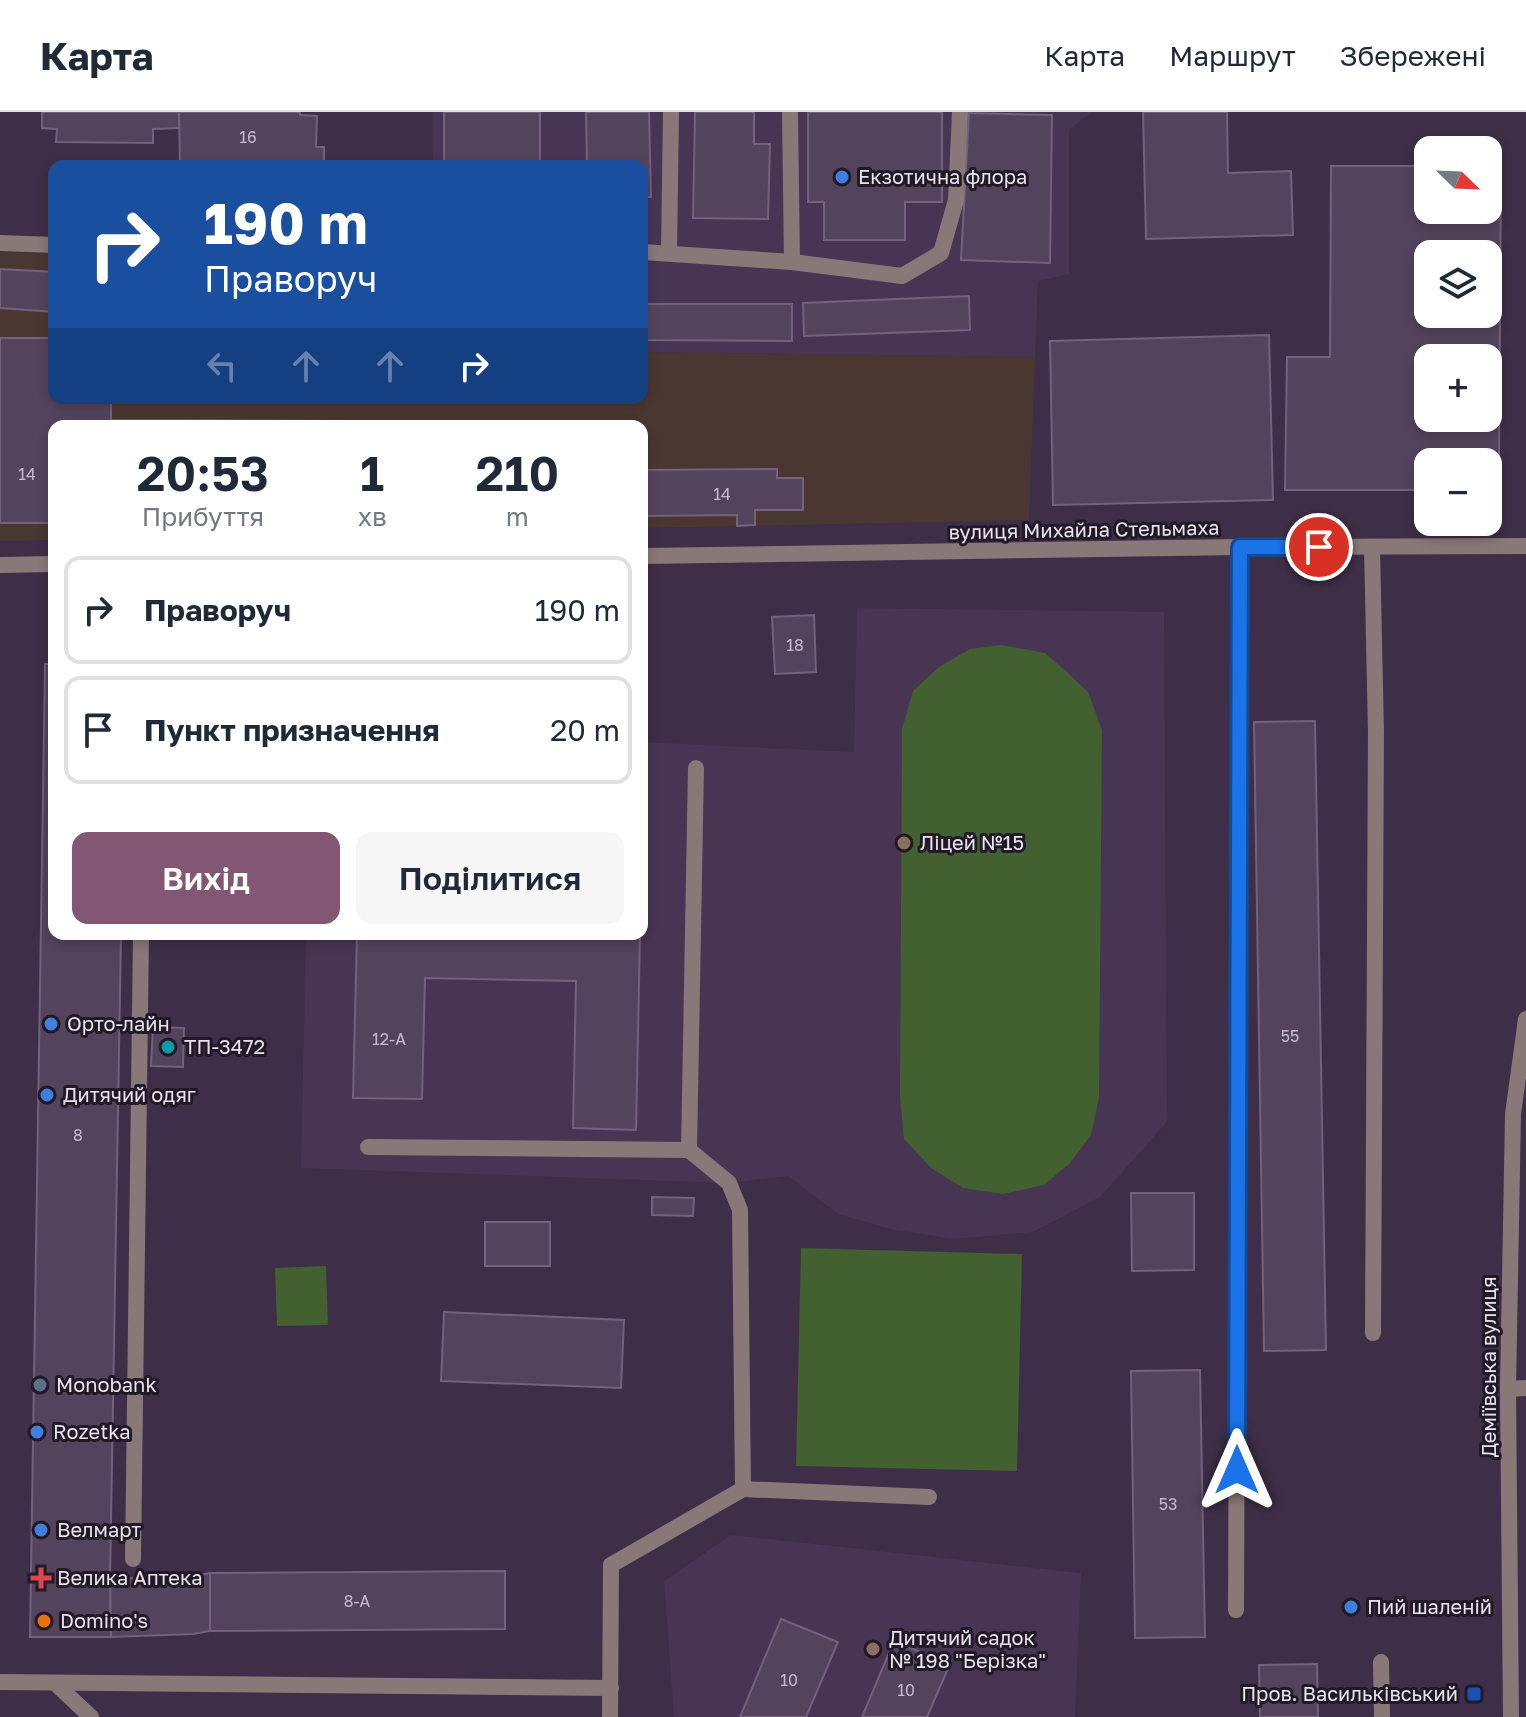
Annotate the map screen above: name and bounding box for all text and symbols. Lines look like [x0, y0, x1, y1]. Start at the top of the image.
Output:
text: Карта [40, 33, 153, 78]
text: Карта [1044, 39, 1125, 72]
text: Маршрут [1169, 39, 1296, 72]
text: Збережені [1340, 39, 1486, 72]
house number: 16 [239, 127, 257, 147]
north arrow [1414, 136, 1502, 224]
map controls [1414, 136, 1502, 536]
place label: Екзотична флора [858, 164, 1027, 188]
marker: Екзотична флора [833, 168, 851, 186]
text: 190 m [204, 189, 368, 256]
icon: right [72, 192, 176, 296]
button: layers [1414, 240, 1502, 328]
text: Праворуч [204, 257, 377, 300]
icon: left [200, 344, 244, 388]
icon: ahead [284, 344, 328, 388]
icon: ahead [368, 344, 412, 388]
icon: right [452, 344, 496, 388]
button: + [1414, 344, 1502, 432]
text: 20:53 [137, 444, 269, 502]
text: 1 [360, 444, 384, 502]
text: 210 [476, 444, 559, 502]
button: − [1414, 448, 1502, 536]
house number: 14 [18, 464, 36, 484]
house number: 14 [713, 484, 731, 504]
text: Прибуття [142, 501, 264, 532]
text: хв [358, 501, 387, 532]
text: m [506, 501, 529, 532]
pin [1285, 513, 1353, 581]
street label: вулиця Михайла Стельмаха [948, 515, 1220, 543]
icon: arrive [1297, 525, 1341, 569]
icon: right [76, 588, 120, 632]
text: Праворуч [144, 592, 291, 628]
text: 190 m [535, 592, 620, 628]
house number: 18 [786, 635, 804, 655]
icon: arrive [76, 708, 120, 752]
text: Пункт призначення [144, 712, 440, 748]
text: 20 m [550, 712, 620, 748]
place label: Ліцей №15 [920, 830, 1024, 854]
button: Вихід [72, 832, 340, 924]
button: Поділитися [356, 832, 624, 924]
marker: Ліцей №15 [895, 834, 913, 852]
place label: Орто-лайн [67, 1011, 170, 1035]
marker: Орто-лайн [42, 1015, 60, 1033]
house number: 55 [1281, 1026, 1299, 1046]
house number: 12-А [372, 1029, 406, 1049]
place label: ТП-3472 [184, 1034, 265, 1058]
marker: ТП-3472 [159, 1038, 177, 1056]
place label: Дитячий одяг [63, 1082, 196, 1106]
marker: Дитячий одяг [38, 1086, 56, 1104]
house number: 8 [73, 1125, 83, 1145]
street label: Деміївська вулиця [1476, 1276, 1500, 1458]
place label: Monobank [56, 1372, 157, 1396]
marker: Monobank [31, 1376, 49, 1394]
place label: Rozetka [53, 1419, 131, 1443]
marker: Rozetka [28, 1423, 46, 1441]
position arrow [1195, 1428, 1279, 1512]
house number: 53 [1159, 1494, 1177, 1514]
place label: Велмарт [57, 1517, 141, 1541]
marker: Велмарт [32, 1521, 50, 1539]
place label: Велика Аптека [57, 1565, 203, 1589]
marker: Велика Аптека [32, 1569, 50, 1587]
house number: 8-А [344, 1591, 371, 1611]
place label: Пий шаленій [1367, 1594, 1492, 1618]
marker: Пий шаленій [1342, 1598, 1360, 1616]
place label: Domino's [60, 1608, 148, 1632]
marker: Domino's [35, 1612, 53, 1630]
place label: Дитячий садок № 198 "Берізка" [889, 1625, 1046, 1672]
marker: Дитячий садок № 198 "Берізка" [864, 1640, 882, 1658]
house number: 10 [780, 1670, 798, 1690]
house number: 10 [897, 1680, 915, 1700]
place label: Пров. Васильківський [1241, 1681, 1458, 1705]
marker: Пров. Васильківський [1465, 1685, 1483, 1703]

